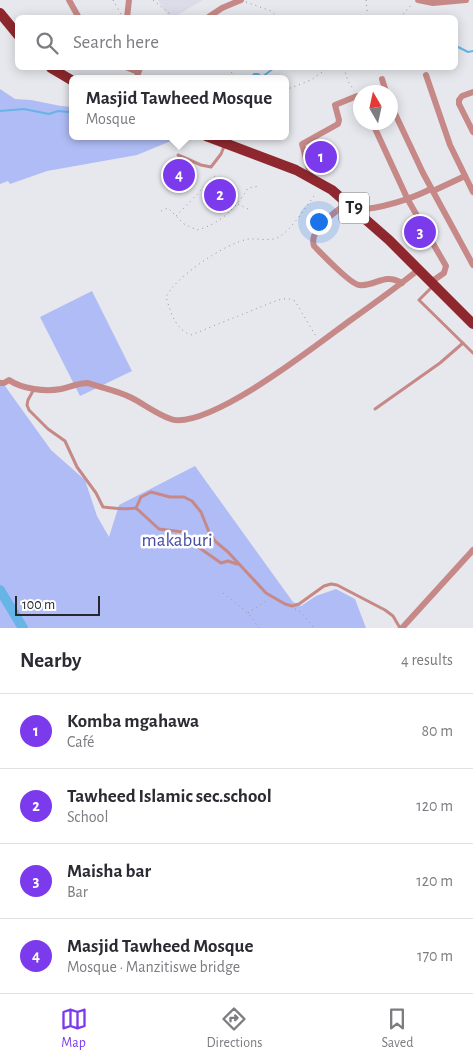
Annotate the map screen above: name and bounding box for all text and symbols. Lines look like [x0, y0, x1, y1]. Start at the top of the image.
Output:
search box [15, 15, 458, 70]
icon: search [33, 29, 61, 57]
text: Search here [73, 33, 159, 52]
popup [69, 75, 289, 140]
north arrow [353, 85, 398, 130]
text: Masjid Tawheed Mosque [86, 89, 272, 108]
text: Mosque [86, 111, 136, 127]
pin: 1 [305, 138, 337, 176]
pin: 4 [163, 156, 195, 194]
pin: 2 [204, 176, 236, 214]
road number: T9 [339, 192, 369, 224]
your location [306, 209, 332, 235]
pin: 3 [404, 213, 436, 251]
park label: makaburi [141, 531, 213, 550]
scale bar [15, 593, 100, 616]
text: 100 m [22, 598, 55, 612]
text: Nearby [20, 650, 81, 671]
text: 4 results [401, 652, 453, 668]
text: Komba mgahawa [67, 712, 199, 731]
text: 1 [33, 723, 39, 739]
text: 80 m [422, 723, 453, 739]
text: Café [67, 734, 95, 750]
text: Tawheed Islamic sec.school [67, 787, 272, 806]
text: 2 [32, 798, 40, 814]
text: 120 m [416, 798, 453, 814]
text: School [67, 809, 108, 825]
text: Maisha bar [67, 862, 151, 881]
text: 3 [33, 873, 39, 889]
text: 120 m [416, 873, 453, 889]
text: Bar [67, 884, 88, 900]
text: Masjid Tawheed Mosque [67, 937, 253, 956]
text: 4 [32, 948, 40, 964]
text: 170 m [417, 948, 453, 964]
text: Mosque · Manzitiswe bridge [67, 959, 240, 975]
tab: Map [60, 1005, 88, 1052]
tab: Directions [207, 1005, 262, 1052]
tab: Saved [381, 1005, 413, 1052]

